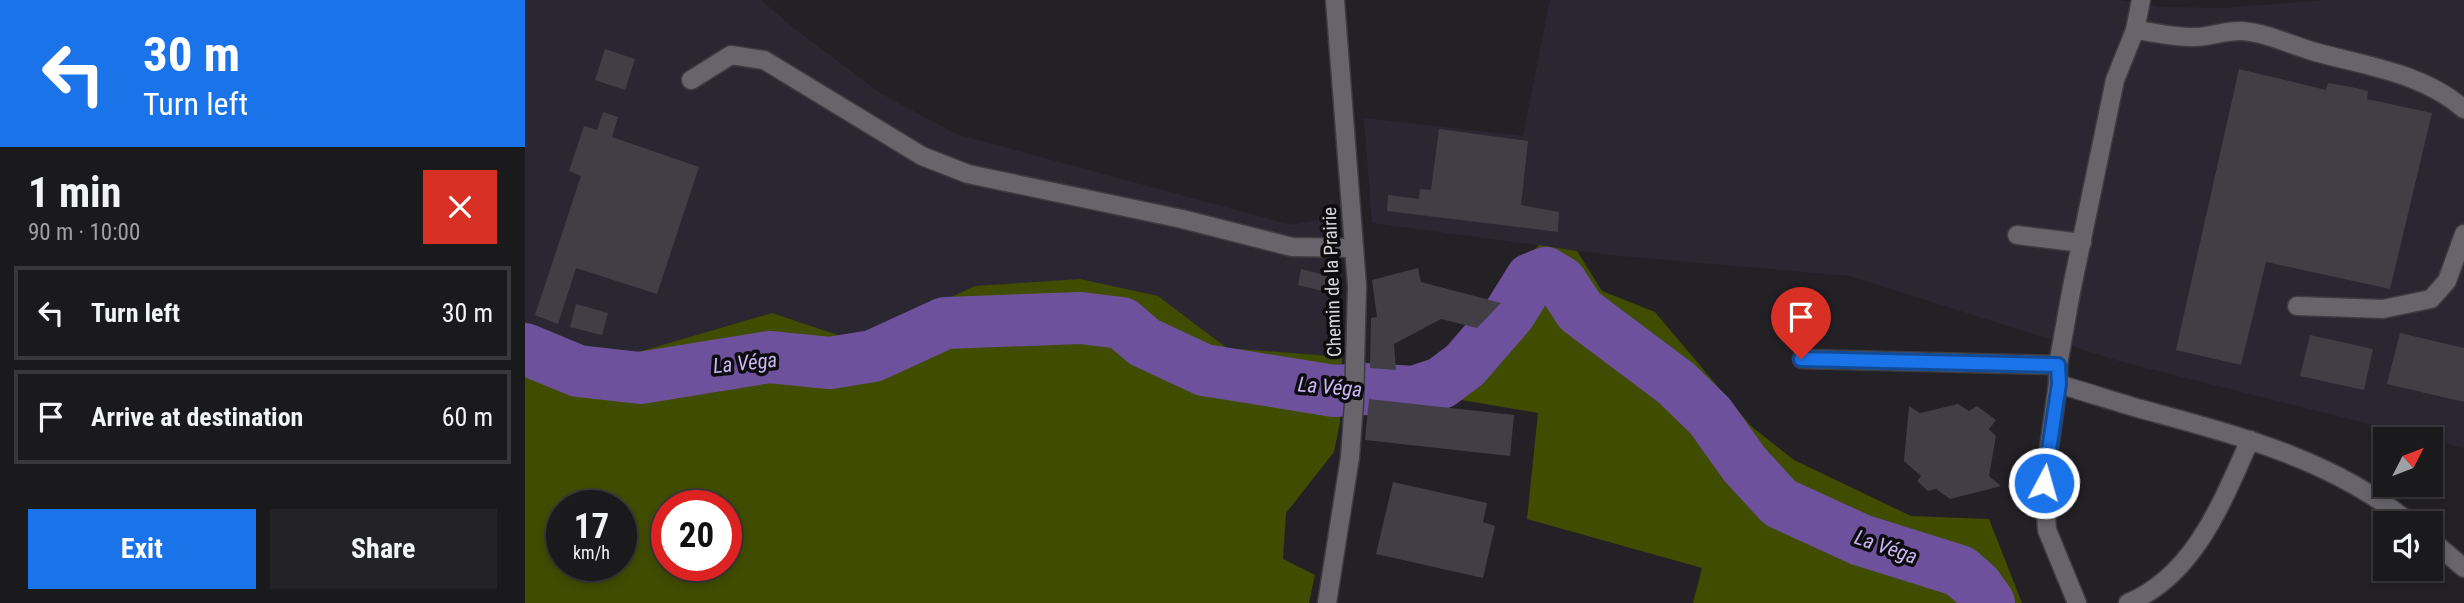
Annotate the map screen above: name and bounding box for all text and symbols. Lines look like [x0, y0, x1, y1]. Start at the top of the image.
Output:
text: 30 m [143, 26, 240, 83]
icon: left [28, 28, 119, 119]
text: Turn left [143, 85, 248, 123]
text: 1 min [28, 168, 121, 217]
button: close [423, 170, 497, 244]
street label: Chemin de la Prairie [1318, 207, 1346, 357]
text: 90 m · 10:00 [28, 219, 140, 246]
pin [1771, 287, 1831, 359]
icon: left [32, 294, 70, 332]
text: Turn left [91, 298, 180, 328]
text: 30 m [442, 298, 493, 328]
icon: arrive [1782, 298, 1820, 336]
water label: La Véga [712, 348, 778, 378]
water label: La Véga [1297, 372, 1363, 402]
icon: arrive [32, 398, 70, 436]
text: Arrive at destination [91, 402, 303, 432]
text: 60 m [442, 402, 493, 432]
north arrow [2373, 427, 2443, 497]
map controls [2373, 427, 2443, 581]
position arrow [2007, 446, 2081, 520]
speed limit sign: 20 [651, 490, 742, 581]
text: 17 [574, 506, 609, 547]
button: Exit [28, 509, 256, 589]
button: Share [270, 509, 497, 589]
button: sound [2373, 511, 2443, 581]
water label: La Véga [1852, 525, 1920, 569]
text: km/h [573, 542, 610, 563]

